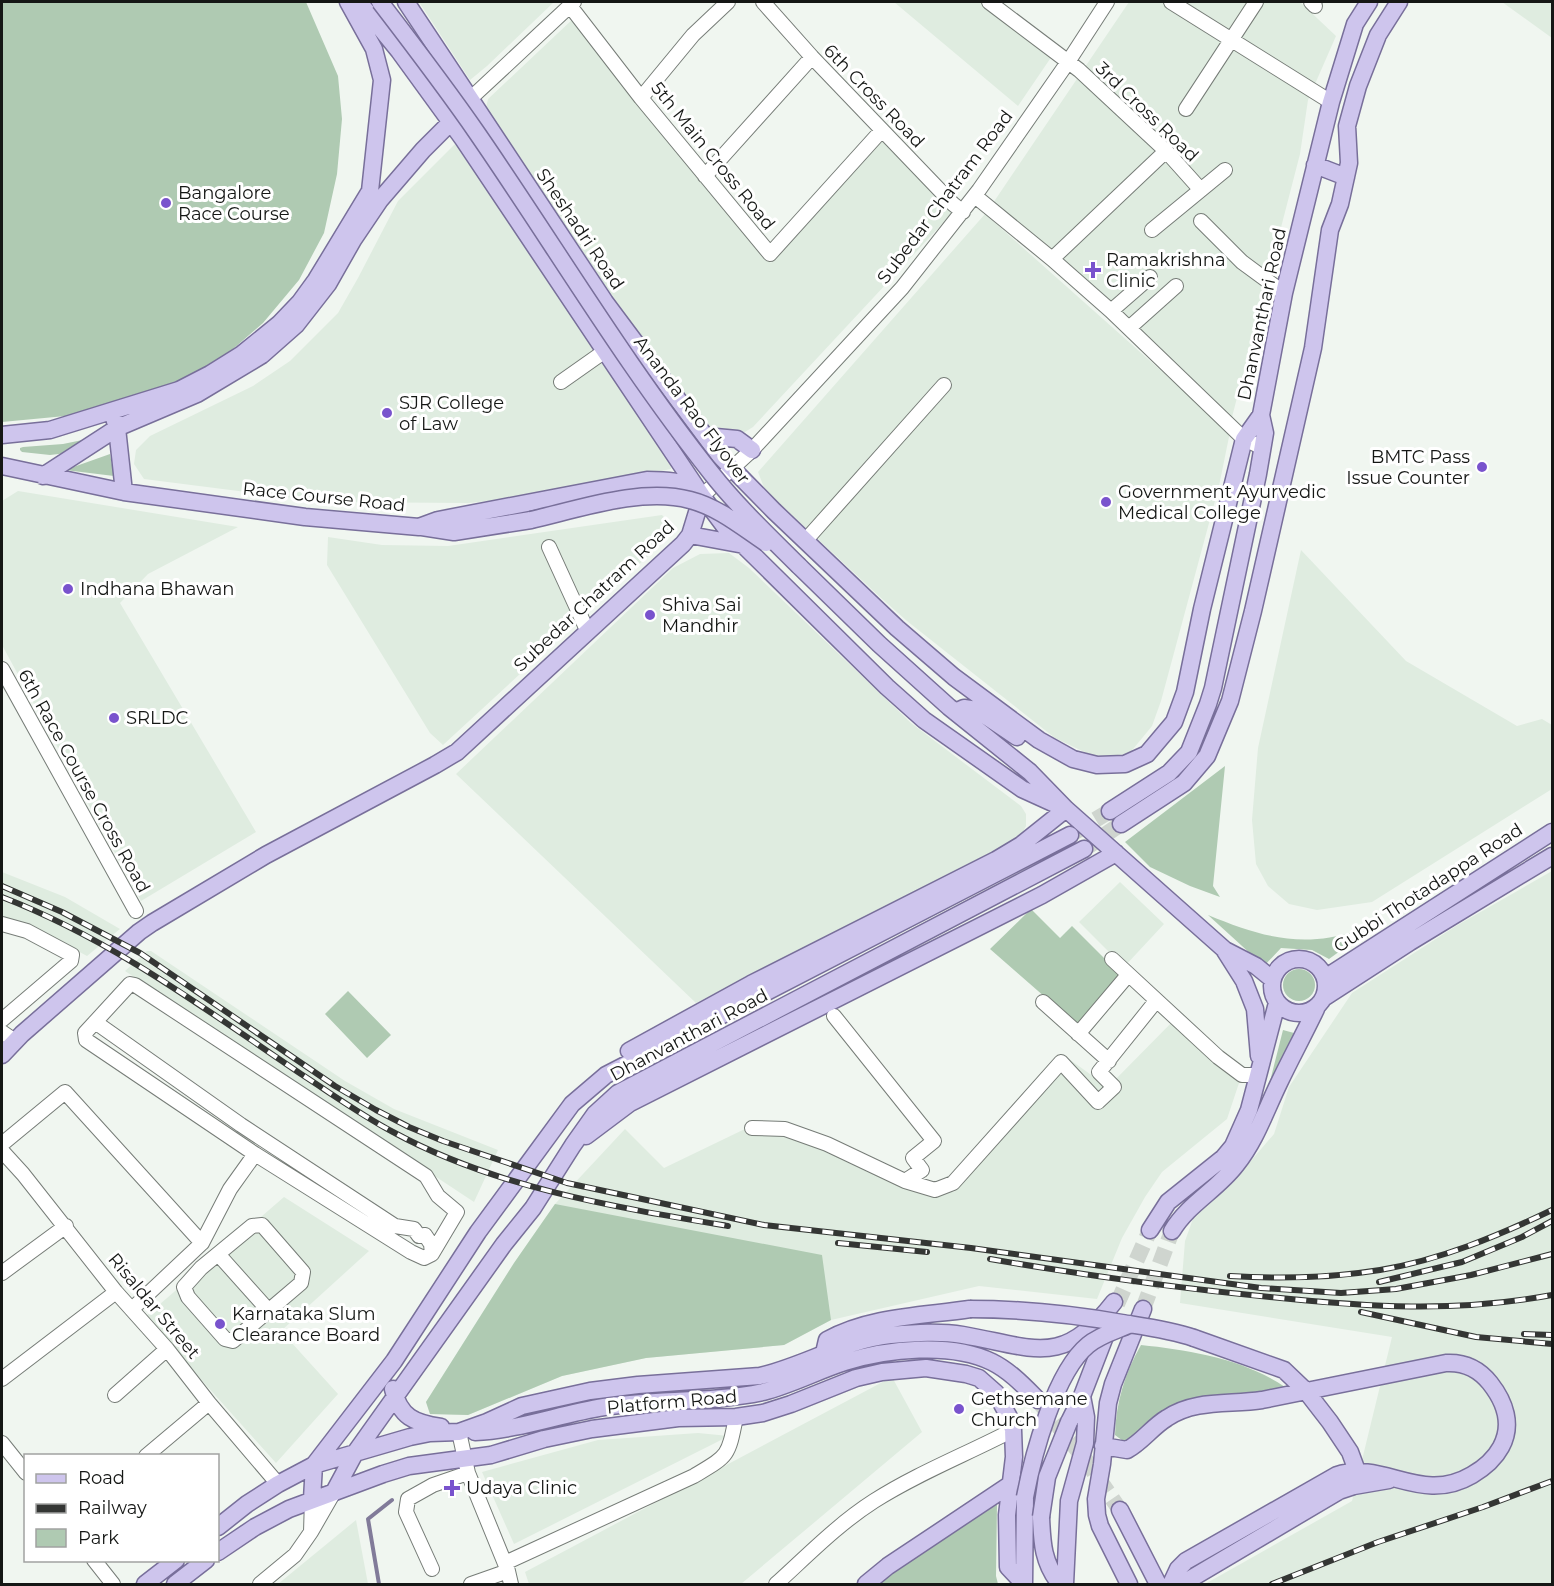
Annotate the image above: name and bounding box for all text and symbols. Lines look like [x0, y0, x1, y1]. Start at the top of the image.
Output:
street label: 6th Cross Road [819, 40, 929, 152]
street label: 3rd Cross Road [1091, 57, 1203, 167]
street label: 5th Main Cross Road [646, 77, 780, 235]
street label: Subedar Chatram Road [872, 106, 1018, 288]
street label: Sheshadri Road [531, 164, 629, 294]
place label: Bangalore Race Course [178, 182, 290, 225]
marker: Bangalore Race Course [159, 196, 173, 210]
street label: Dhanvanthari Road [1233, 226, 1291, 402]
place label: Ramakrishna Clinic [1106, 249, 1226, 292]
marker: Ramakrishna Clinic [1084, 261, 1102, 279]
street label: Ananda Rao Flyover [629, 332, 755, 488]
place label: SJR College of Law [399, 392, 504, 435]
marker: SJR College of Law [380, 406, 394, 420]
place label: BMTC Pass Issue Counter [1346, 446, 1470, 489]
marker: BMTC Pass Issue Counter [1475, 460, 1489, 474]
street label: Race Course Road [242, 478, 406, 516]
place label: Government Ayurvedic Medical College [1118, 481, 1326, 524]
marker: Government Ayurvedic Medical College [1099, 495, 1113, 509]
street label: Subedar Chatram Road [509, 516, 679, 676]
place label: Indhana Bhawan [80, 578, 235, 600]
marker: Indhana Bhawan [61, 582, 75, 596]
place label: Shiva Sai Mandhir [662, 594, 741, 637]
marker: Shiva Sai Mandhir [643, 608, 657, 622]
street label: 6th Race Course Cross Road [13, 665, 155, 897]
place label: SRLDC [126, 707, 189, 729]
marker: SRLDC [107, 711, 121, 725]
street label: Gubbi Thotadappa Road [1329, 819, 1527, 957]
street label: Dhanvanthari Road [606, 984, 772, 1086]
street label: Risaldar Street [103, 1249, 205, 1363]
place label: Karnataka Slum Clearance Board [232, 1303, 380, 1346]
marker: Karnataka Slum Clearance Board [213, 1317, 227, 1331]
street label: Platform Road [606, 1385, 738, 1419]
place label: Gethsemane Church [971, 1388, 1088, 1431]
marker: Gethsemane Church [952, 1402, 966, 1416]
legend [24, 1454, 219, 1562]
text: Road [78, 1467, 125, 1489]
place label: Udaya Clinic [466, 1477, 577, 1499]
marker: Udaya Clinic [443, 1479, 461, 1497]
text: Railway [78, 1497, 147, 1519]
text: Park [78, 1527, 119, 1549]

